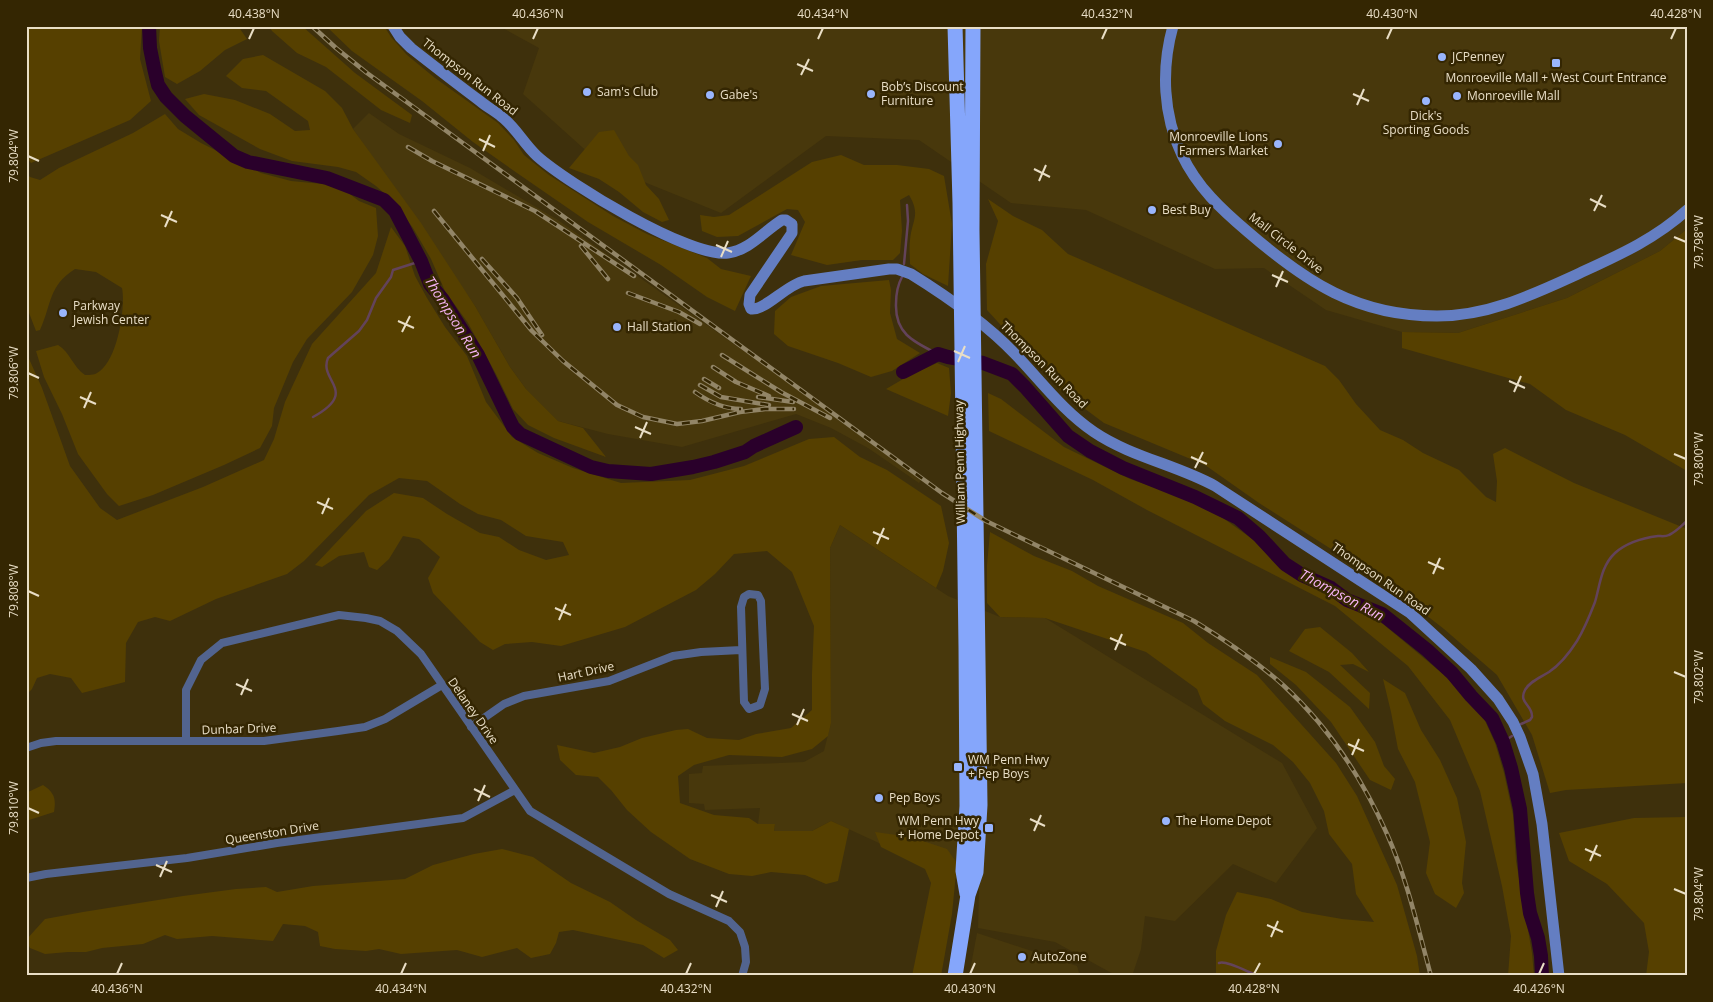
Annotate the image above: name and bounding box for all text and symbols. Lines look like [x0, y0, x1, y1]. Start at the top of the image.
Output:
text: 40.438°N [228, 5, 280, 22]
text: 40.436°N [512, 5, 564, 22]
text: 40.434°N [797, 5, 849, 22]
text: 40.432°N [1081, 5, 1133, 22]
text: 40.430°N [1366, 5, 1418, 22]
text: 40.428°N [1650, 5, 1702, 22]
street label: Thompson Run Road [419, 34, 522, 119]
place label: JCPenney [1451, 48, 1505, 65]
marker: JCPenney [1436, 51, 1448, 63]
marker: Monroeville Mall + West Court Entrance [1550, 57, 1562, 69]
place label: Monroeville Mall + West Court Entrance [1446, 69, 1667, 86]
place label: Bob’s Discount Furniture [881, 78, 964, 109]
place label: Sam's Club [597, 83, 658, 100]
marker: Sam's Club [581, 86, 593, 98]
place label: Gabe's [720, 86, 758, 103]
place label: Monroeville Mall [1467, 87, 1560, 104]
marker: Bob’s Discount Furniture [865, 88, 877, 100]
marker: Gabe's [704, 89, 716, 101]
marker: Monroeville Mall [1451, 90, 1463, 102]
marker: Dick's Sporting Goods [1420, 95, 1432, 107]
place label: Dick's Sporting Goods [1383, 107, 1470, 138]
place label: Monroeville Lions Farmers Market [1169, 128, 1268, 159]
text: 79.804°W [5, 129, 22, 183]
marker: Monroeville Lions Farmers Market [1272, 138, 1284, 150]
place label: Best Buy [1162, 201, 1212, 218]
marker: Best Buy [1146, 204, 1158, 216]
street label: Mall Circle Drive [1246, 208, 1327, 277]
text: 79.798°W [1690, 215, 1707, 269]
water label: Thompson Run [421, 272, 486, 361]
place label: Parkway Jewish Center [72, 297, 149, 328]
marker: Parkway Jewish Center [57, 307, 69, 319]
street label: Thompson Run Road [997, 317, 1092, 412]
place label: Hall Station [627, 318, 691, 335]
marker: Hall Station [611, 321, 623, 333]
text: 79.806°W [5, 346, 22, 400]
street label: William Penn Highway [950, 399, 969, 524]
text: 79.800°W [1690, 432, 1707, 486]
street label: Thompson Run Road [1329, 540, 1433, 618]
text: 79.808°W [5, 564, 22, 618]
water label: Thompson Run [1297, 566, 1387, 624]
text: 79.802°W [1690, 650, 1707, 704]
street label: Hart Drive [556, 657, 616, 686]
street label: Delaney Drive [444, 674, 503, 748]
street label: Dunbar Drive [201, 719, 277, 738]
place label: WM Penn Hwy + Pep Boys [968, 751, 1050, 782]
marker: WM Penn Hwy + Pep Boys [952, 761, 964, 773]
text: 79.810°W [5, 781, 22, 835]
place label: Pep Boys [889, 789, 940, 806]
marker: Pep Boys [873, 792, 885, 804]
place label: WM Penn Hwy + Home Depot [898, 812, 980, 843]
place label: The Home Depot [1176, 812, 1271, 829]
marker: The Home Depot [1160, 815, 1172, 827]
street label: Queenston Drive [224, 817, 320, 848]
marker: WM Penn Hwy + Home Depot [983, 822, 995, 834]
text: 79.804°W [1690, 867, 1707, 921]
place label: AutoZone [1032, 948, 1087, 965]
marker: AutoZone [1016, 951, 1028, 963]
text: 40.436°N [91, 980, 143, 997]
text: 40.434°N [375, 980, 427, 997]
text: 40.432°N [660, 980, 712, 997]
text: 40.430°N [944, 980, 996, 997]
text: 40.428°N [1228, 980, 1280, 997]
text: 40.426°N [1513, 980, 1565, 997]

